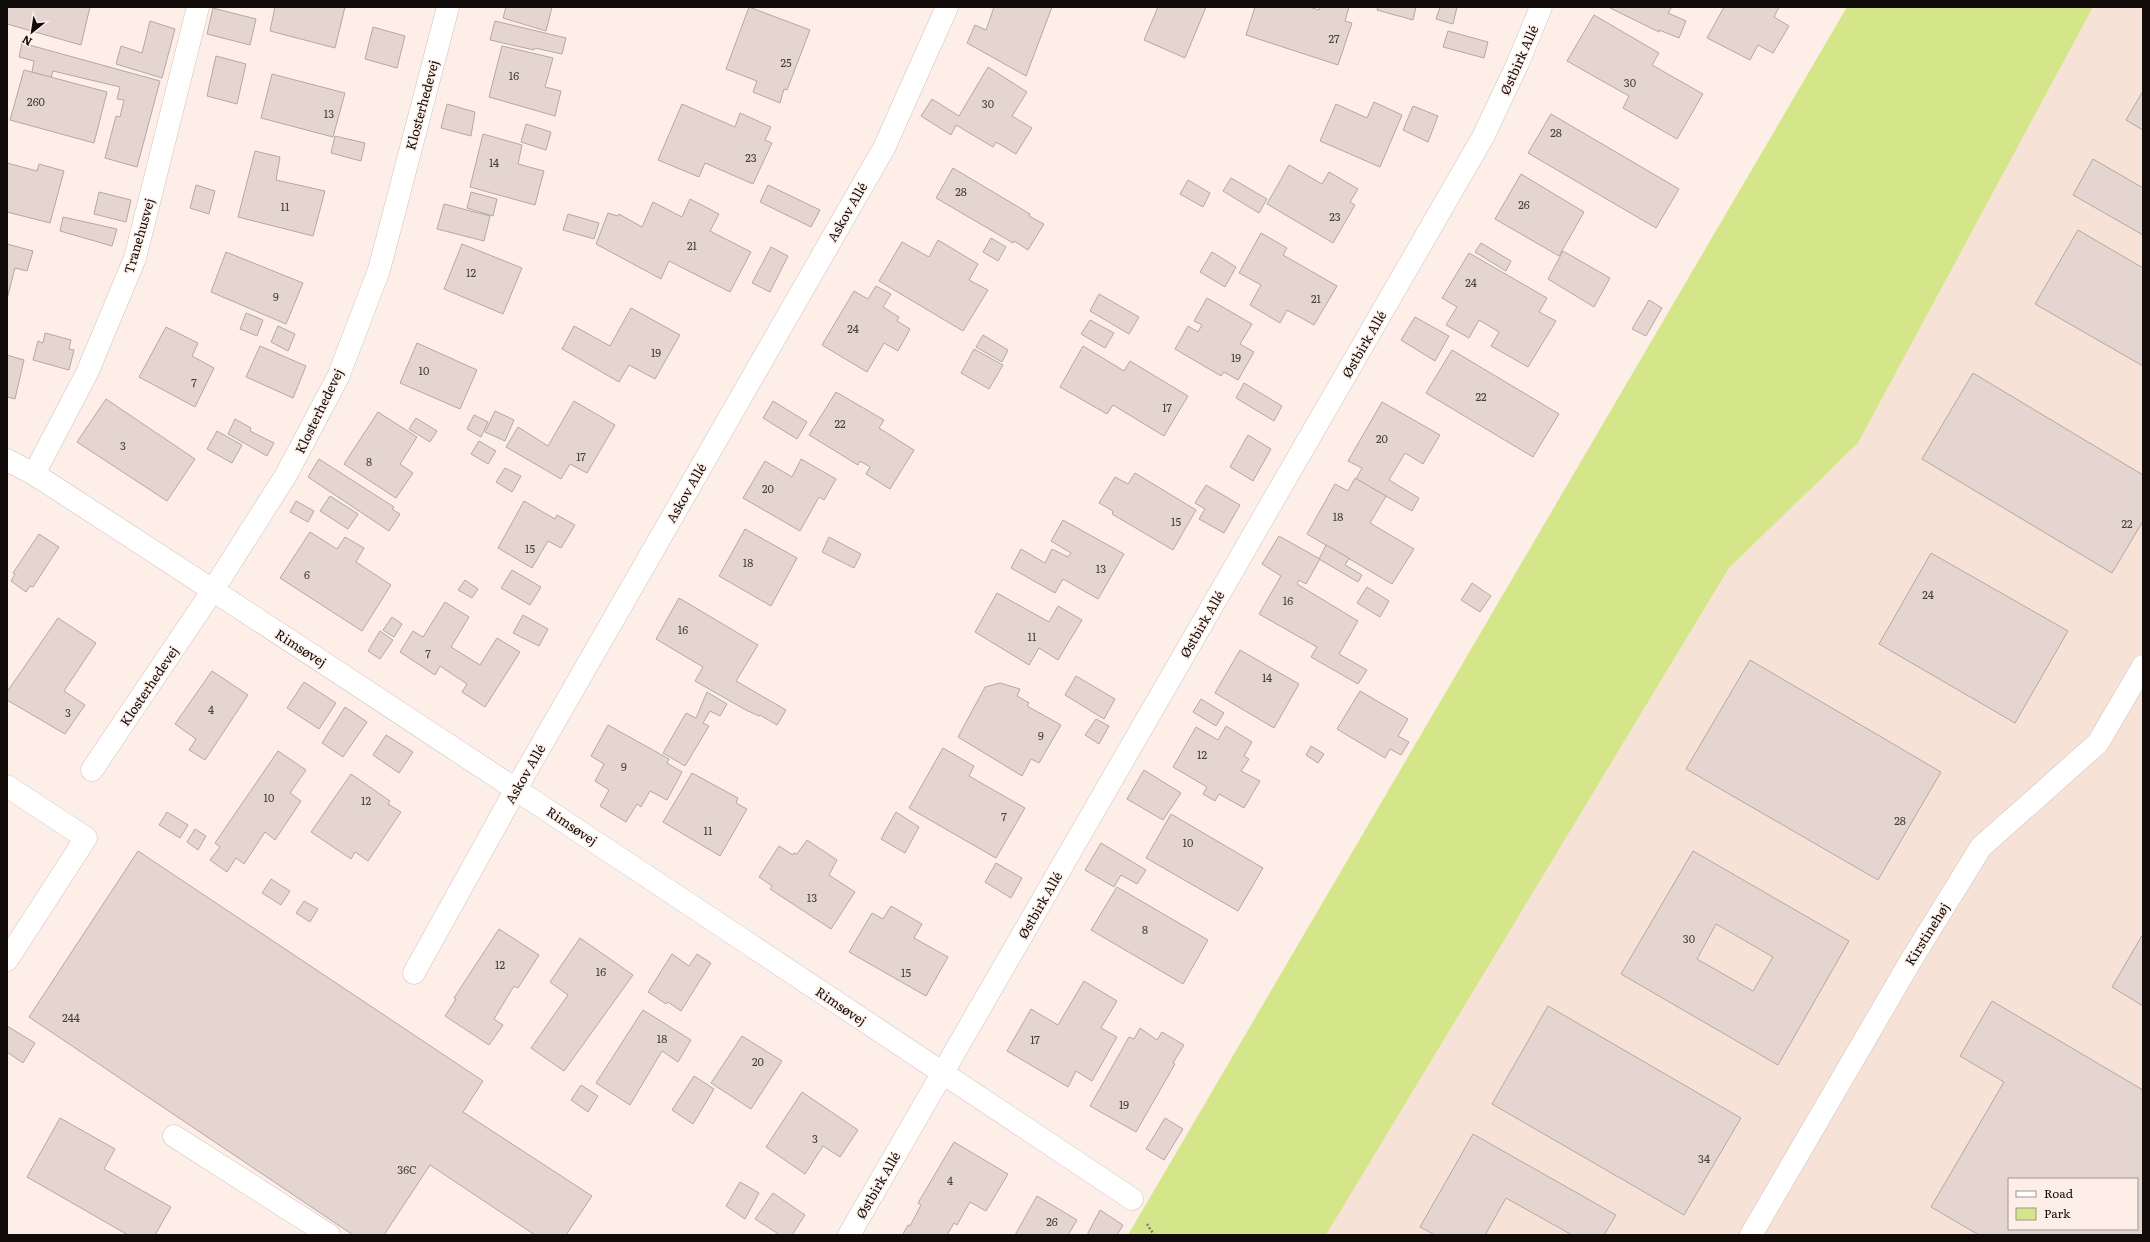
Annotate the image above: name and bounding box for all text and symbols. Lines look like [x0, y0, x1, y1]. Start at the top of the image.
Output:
north arrow [12, 12, 52, 52]
street label: Østbirk Allé [1495, 22, 1542, 98]
house number: 27 [1328, 30, 1340, 46]
text: N [19, 32, 34, 51]
house number: 25 [780, 54, 792, 70]
street label: Klosterhedevej [400, 58, 443, 152]
house number: 16 [509, 67, 519, 83]
house number: 30 [1624, 74, 1636, 90]
house number: 260 [27, 93, 45, 109]
house number: 30 [982, 95, 994, 111]
house number: 13 [324, 105, 334, 121]
house number: 28 [1550, 124, 1562, 140]
house number: 23 [745, 149, 757, 165]
house number: 14 [489, 154, 499, 170]
street label: Askov Allé [822, 178, 871, 245]
house number: 28 [955, 183, 967, 199]
street label: Tranehusvej [119, 196, 158, 276]
house number: 26 [1518, 196, 1530, 212]
house number: 11 [281, 198, 290, 214]
house number: 23 [1329, 208, 1341, 224]
house number: 21 [687, 237, 698, 253]
house number: 12 [466, 264, 476, 280]
house number: 24 [1465, 274, 1477, 290]
house number: 9 [273, 288, 279, 304]
house number: 21 [1311, 290, 1322, 306]
street label: Østbirk Allé [1337, 307, 1391, 381]
house number: 24 [847, 320, 859, 336]
house number: 19 [651, 344, 661, 360]
house number: 19 [1231, 349, 1241, 365]
house number: 10 [419, 362, 429, 378]
street label: Klosterhedevej [290, 365, 347, 457]
house number: 7 [191, 374, 197, 390]
house number: 22 [1475, 388, 1487, 404]
house number: 17 [1162, 399, 1172, 415]
house number: 22 [834, 415, 846, 431]
house number: 20 [1376, 430, 1388, 446]
house number: 3 [120, 437, 126, 453]
house number: 17 [576, 448, 586, 464]
house number: 8 [366, 453, 372, 469]
street label: Askov Allé [661, 459, 710, 526]
house number: 20 [762, 480, 774, 496]
house number: 18 [1333, 508, 1343, 524]
house number: 15 [1171, 513, 1181, 529]
house number: 22 [2121, 515, 2133, 531]
house number: 15 [525, 540, 535, 556]
house number: 18 [743, 554, 753, 570]
house number: 13 [1096, 560, 1106, 576]
house number: 6 [304, 566, 310, 582]
house number: 24 [1922, 586, 1934, 602]
street label: Østbirk Allé [1175, 587, 1229, 661]
house number: 16 [1283, 592, 1293, 608]
house number: 16 [678, 621, 688, 637]
street label: Rimsøvej [272, 624, 331, 671]
house number: 11 [1028, 628, 1037, 644]
street label: Klosterhedevej [115, 642, 182, 729]
house number: 7 [425, 645, 431, 661]
house number: 14 [1262, 669, 1272, 685]
house number: 4 [208, 701, 214, 717]
house number: 3 [65, 704, 71, 720]
house number: 9 [1038, 727, 1044, 743]
street label: Askov Allé [500, 740, 549, 807]
house number: 12 [1197, 746, 1207, 762]
house number: 9 [621, 758, 627, 774]
house number: 10 [264, 789, 274, 805]
house number: 12 [361, 792, 371, 808]
street label: Rimsøvej [543, 802, 601, 850]
house number: 7 [1001, 808, 1007, 824]
house number: 28 [1894, 812, 1906, 828]
house number: 11 [704, 822, 713, 838]
house number: 10 [1183, 834, 1193, 850]
street label: Østbirk Allé [1013, 868, 1067, 942]
house number: 13 [807, 889, 817, 905]
street label: Kirstinehøj [1900, 899, 1953, 969]
house number: 8 [1142, 921, 1148, 937]
house number: 30 [1683, 930, 1695, 946]
house number: 12 [495, 956, 505, 972]
house number: 16 [596, 963, 606, 979]
house number: 15 [901, 964, 911, 980]
street label: Rimsøvej [812, 982, 870, 1030]
house number: 244 [62, 1009, 80, 1025]
house number: 18 [657, 1030, 667, 1046]
house number: 17 [1030, 1031, 1040, 1047]
house number: 20 [752, 1053, 764, 1069]
house number: 19 [1119, 1096, 1129, 1112]
house number: 3 [812, 1130, 818, 1146]
street label: Østbirk Allé [851, 1148, 905, 1222]
house number: 34 [1698, 1150, 1710, 1166]
house number: 36C [397, 1161, 417, 1177]
house number: 4 [947, 1172, 953, 1188]
legend [2008, 1178, 2138, 1230]
text: Road [2044, 1184, 2074, 1202]
text: Park [2044, 1204, 2071, 1222]
house number: 26 [1046, 1213, 1058, 1229]

